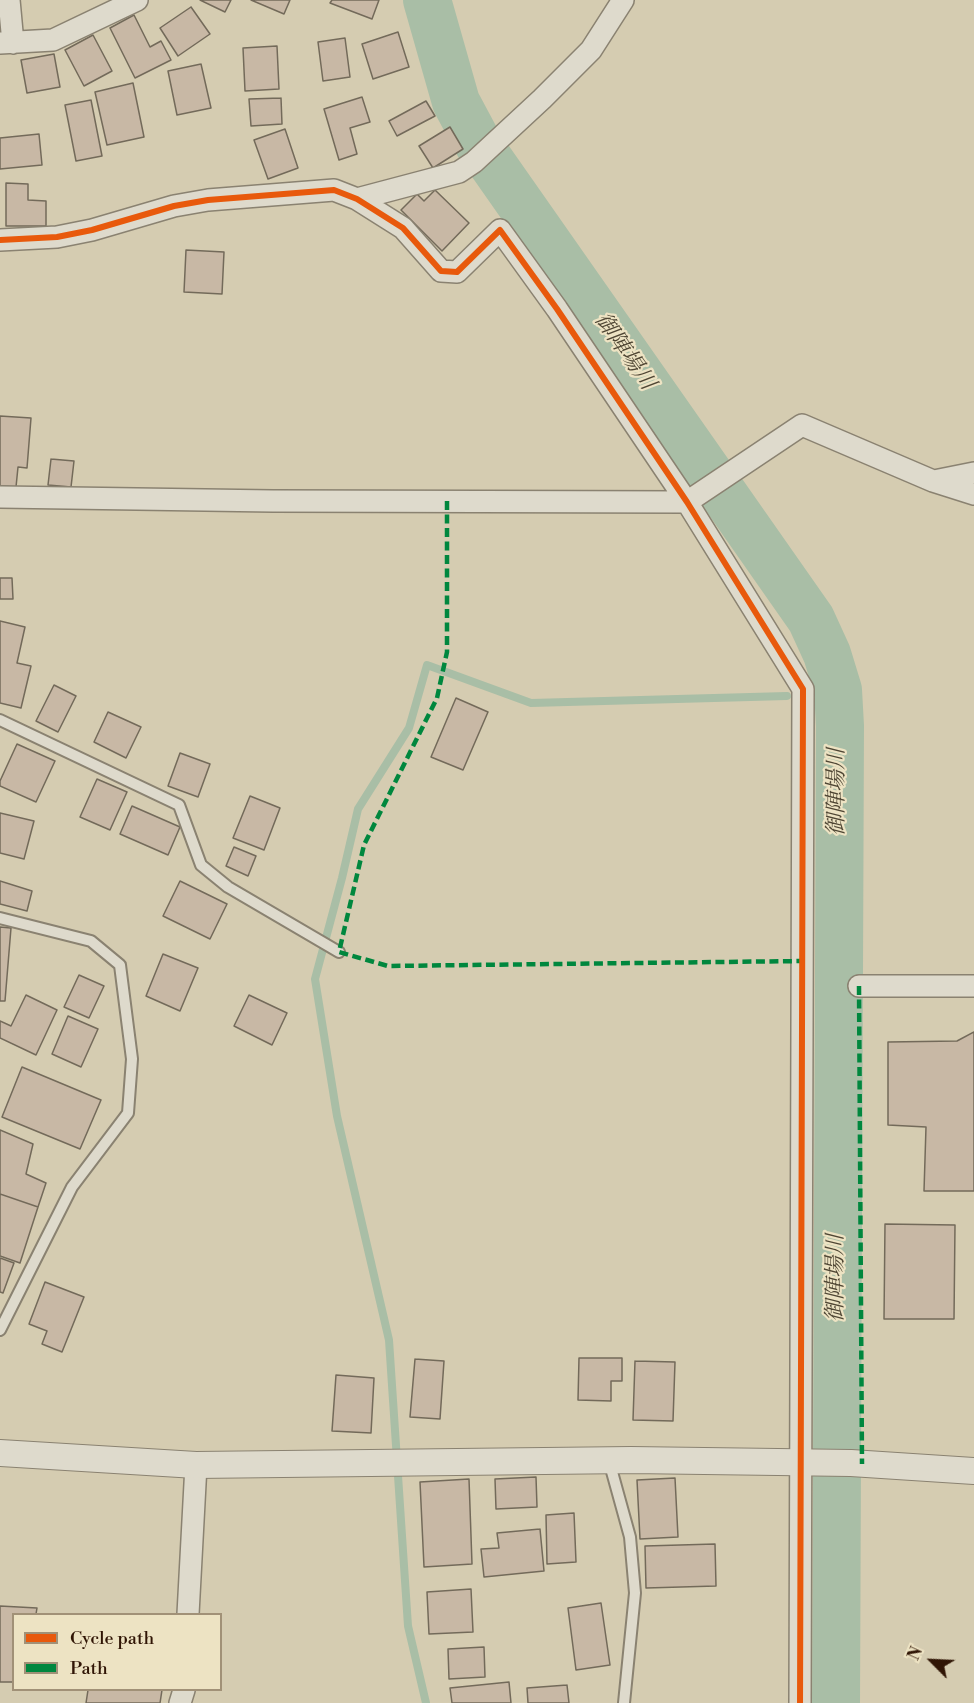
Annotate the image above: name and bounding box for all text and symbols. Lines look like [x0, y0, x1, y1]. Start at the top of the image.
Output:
water label: 御陣場川 [588, 308, 660, 396]
water label: 御陣場川 [825, 748, 851, 836]
water label: 御陣場川 [824, 1234, 850, 1322]
legend [12, 1613, 222, 1691]
text: Cycle path [70, 1627, 154, 1650]
north arrow [902, 1631, 962, 1691]
text: N [904, 1644, 927, 1664]
text: Path [70, 1657, 108, 1680]

